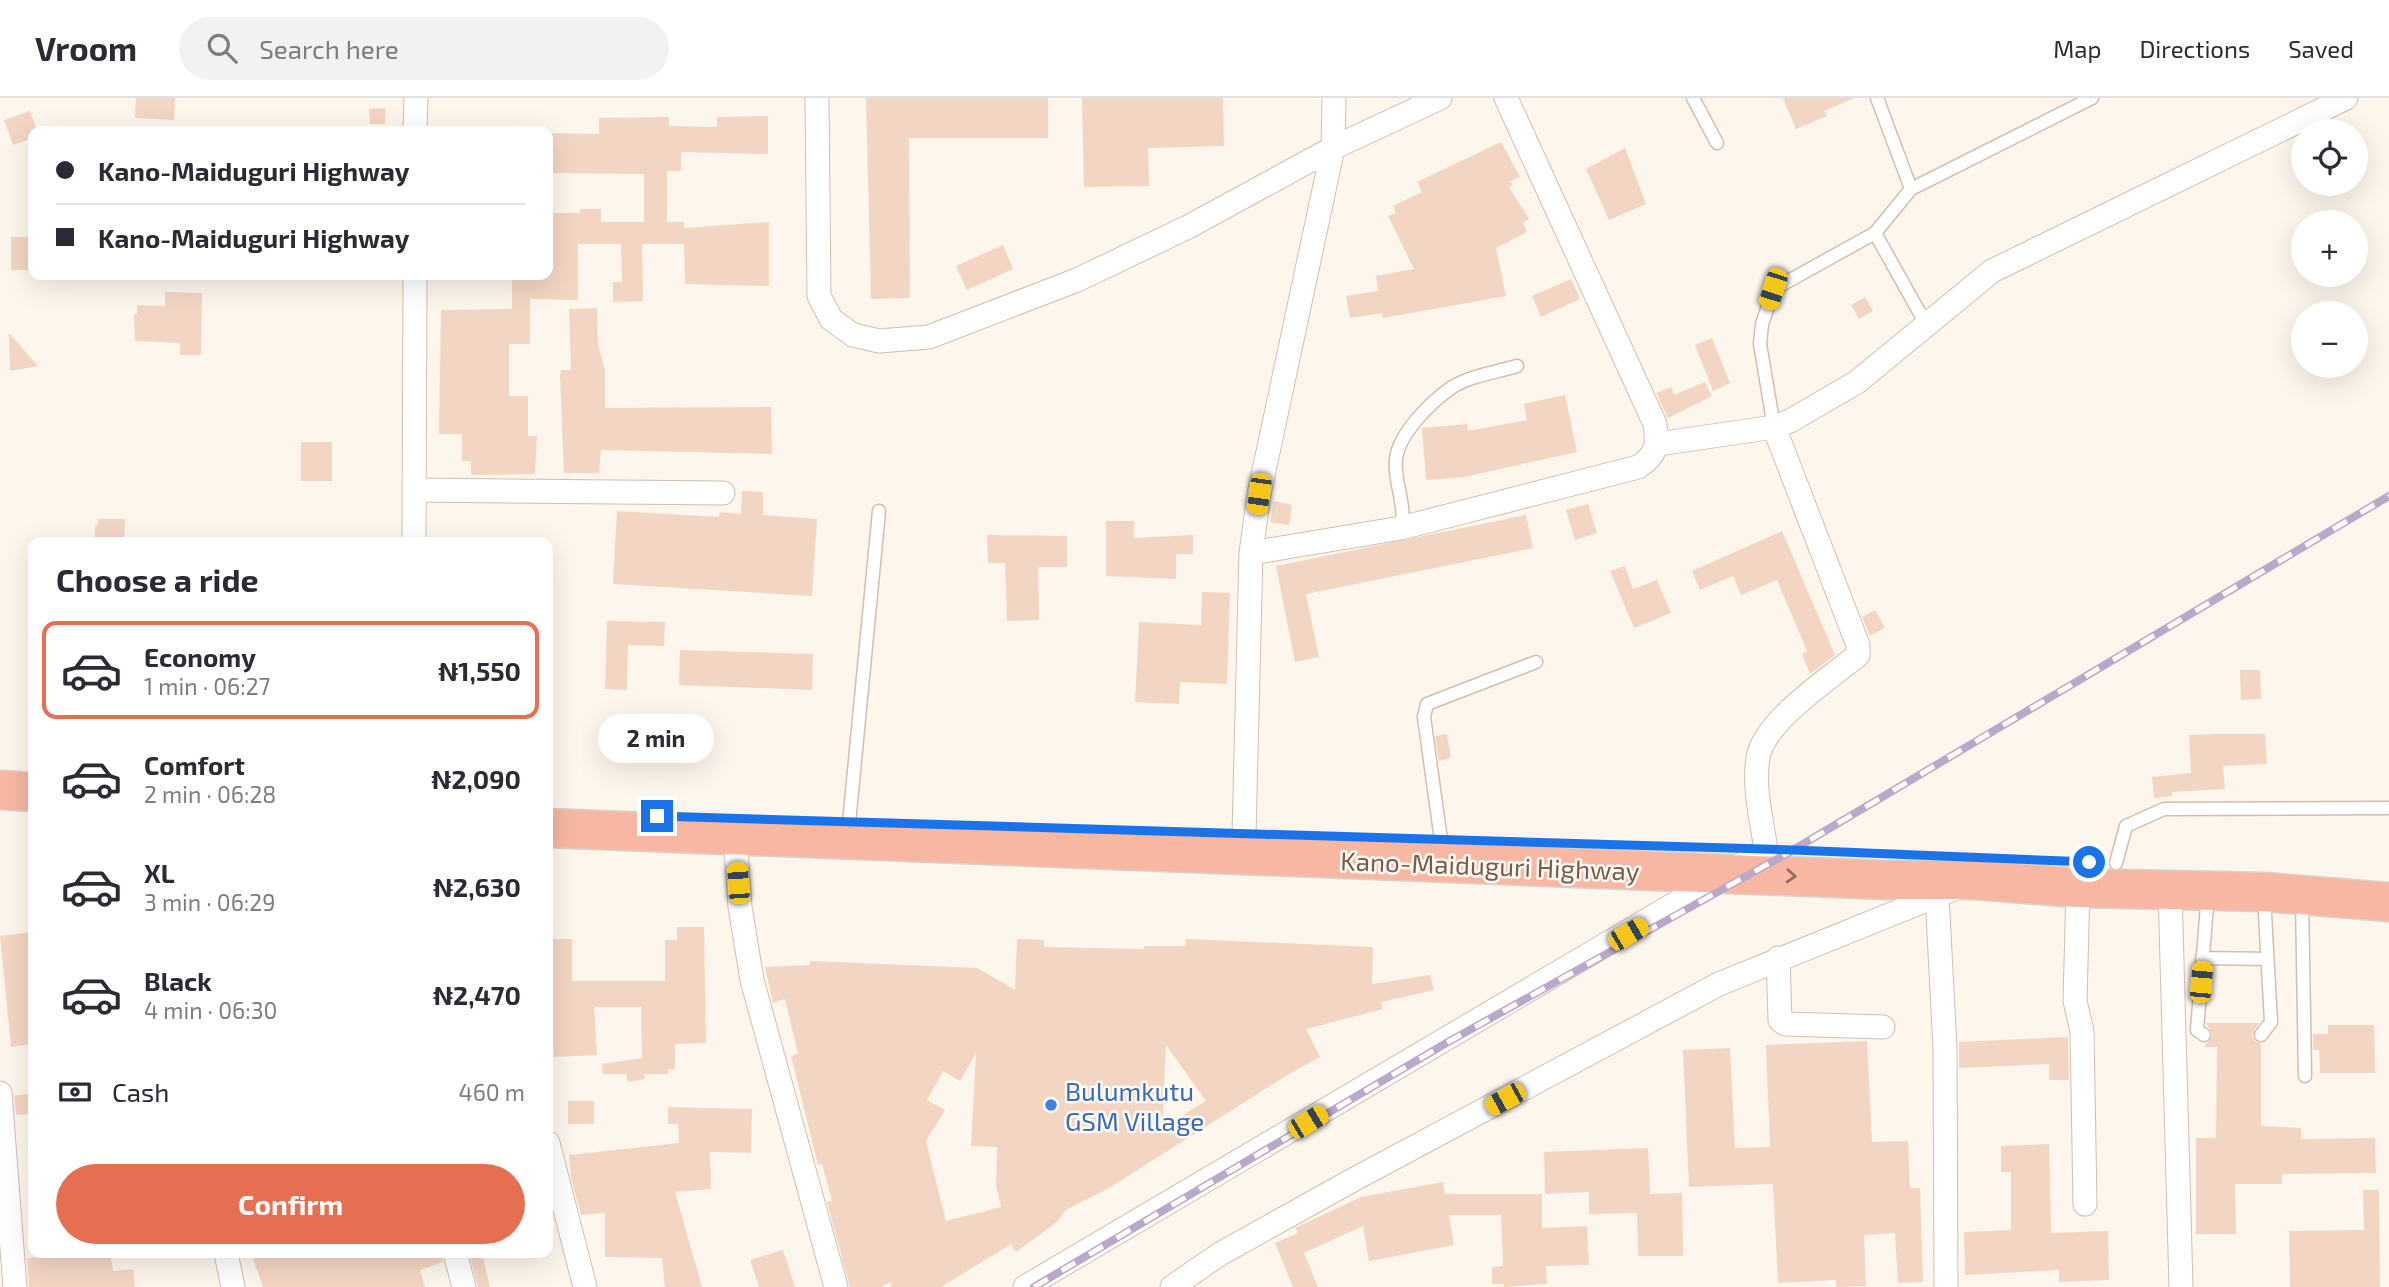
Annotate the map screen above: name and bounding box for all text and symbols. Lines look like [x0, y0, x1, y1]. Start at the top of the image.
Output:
search box [179, 17, 669, 80]
text: Vroom [35, 28, 137, 68]
icon: search [203, 29, 241, 67]
text: Search here [259, 33, 399, 64]
text: Map [2053, 34, 2101, 63]
text: Directions [2139, 34, 2250, 63]
text: Saved [2288, 34, 2354, 63]
map controls [2291, 119, 2368, 378]
button: locate [2291, 119, 2368, 196]
text: Kano-Maiduguri Highway [98, 155, 409, 186]
button: + [2291, 210, 2368, 287]
text: Kano-Maiduguri Highway [98, 222, 409, 253]
car [1757, 266, 1790, 312]
button: − [2291, 301, 2368, 378]
car [1246, 472, 1273, 516]
text: Choose a ride [56, 560, 259, 598]
icon: car [60, 639, 123, 702]
text: Economy [144, 641, 256, 672]
text: ₦1,550 [438, 655, 521, 686]
text: 1 min · 06:27 [144, 672, 270, 700]
callout: 2 min [599, 714, 715, 764]
text: 2 min [627, 724, 685, 752]
icon: car [60, 747, 123, 810]
text: Comfort [144, 749, 245, 780]
text: ₦2,090 [431, 763, 521, 794]
text: 2 min · 06:28 [144, 780, 276, 808]
route end [641, 800, 673, 832]
street label: Kano-Maiduguri Highway [1340, 844, 1640, 886]
route start [2073, 846, 2105, 878]
icon: car [60, 855, 123, 918]
text: XL [144, 857, 175, 888]
car [727, 861, 750, 905]
one-way arrow [1786, 868, 1797, 883]
text: ₦2,630 [433, 871, 521, 902]
text: 3 min · 06:29 [144, 888, 275, 916]
car [1605, 914, 1652, 954]
car [2189, 960, 2214, 1004]
icon: car [60, 963, 123, 1026]
text: Black [144, 965, 212, 996]
text: ₦2,470 [433, 979, 521, 1010]
text: 4 min · 06:30 [144, 996, 277, 1024]
icon: cash [56, 1073, 94, 1111]
place label: Bulumkutu GSM Village [1065, 1075, 1204, 1136]
text: Cash [112, 1076, 169, 1107]
text: 460 m [459, 1078, 525, 1106]
car [1482, 1080, 1529, 1118]
marker: Bulumkutu GSM Village [1043, 1097, 1059, 1113]
car [1285, 1102, 1332, 1142]
button: Confirm [56, 1164, 525, 1244]

